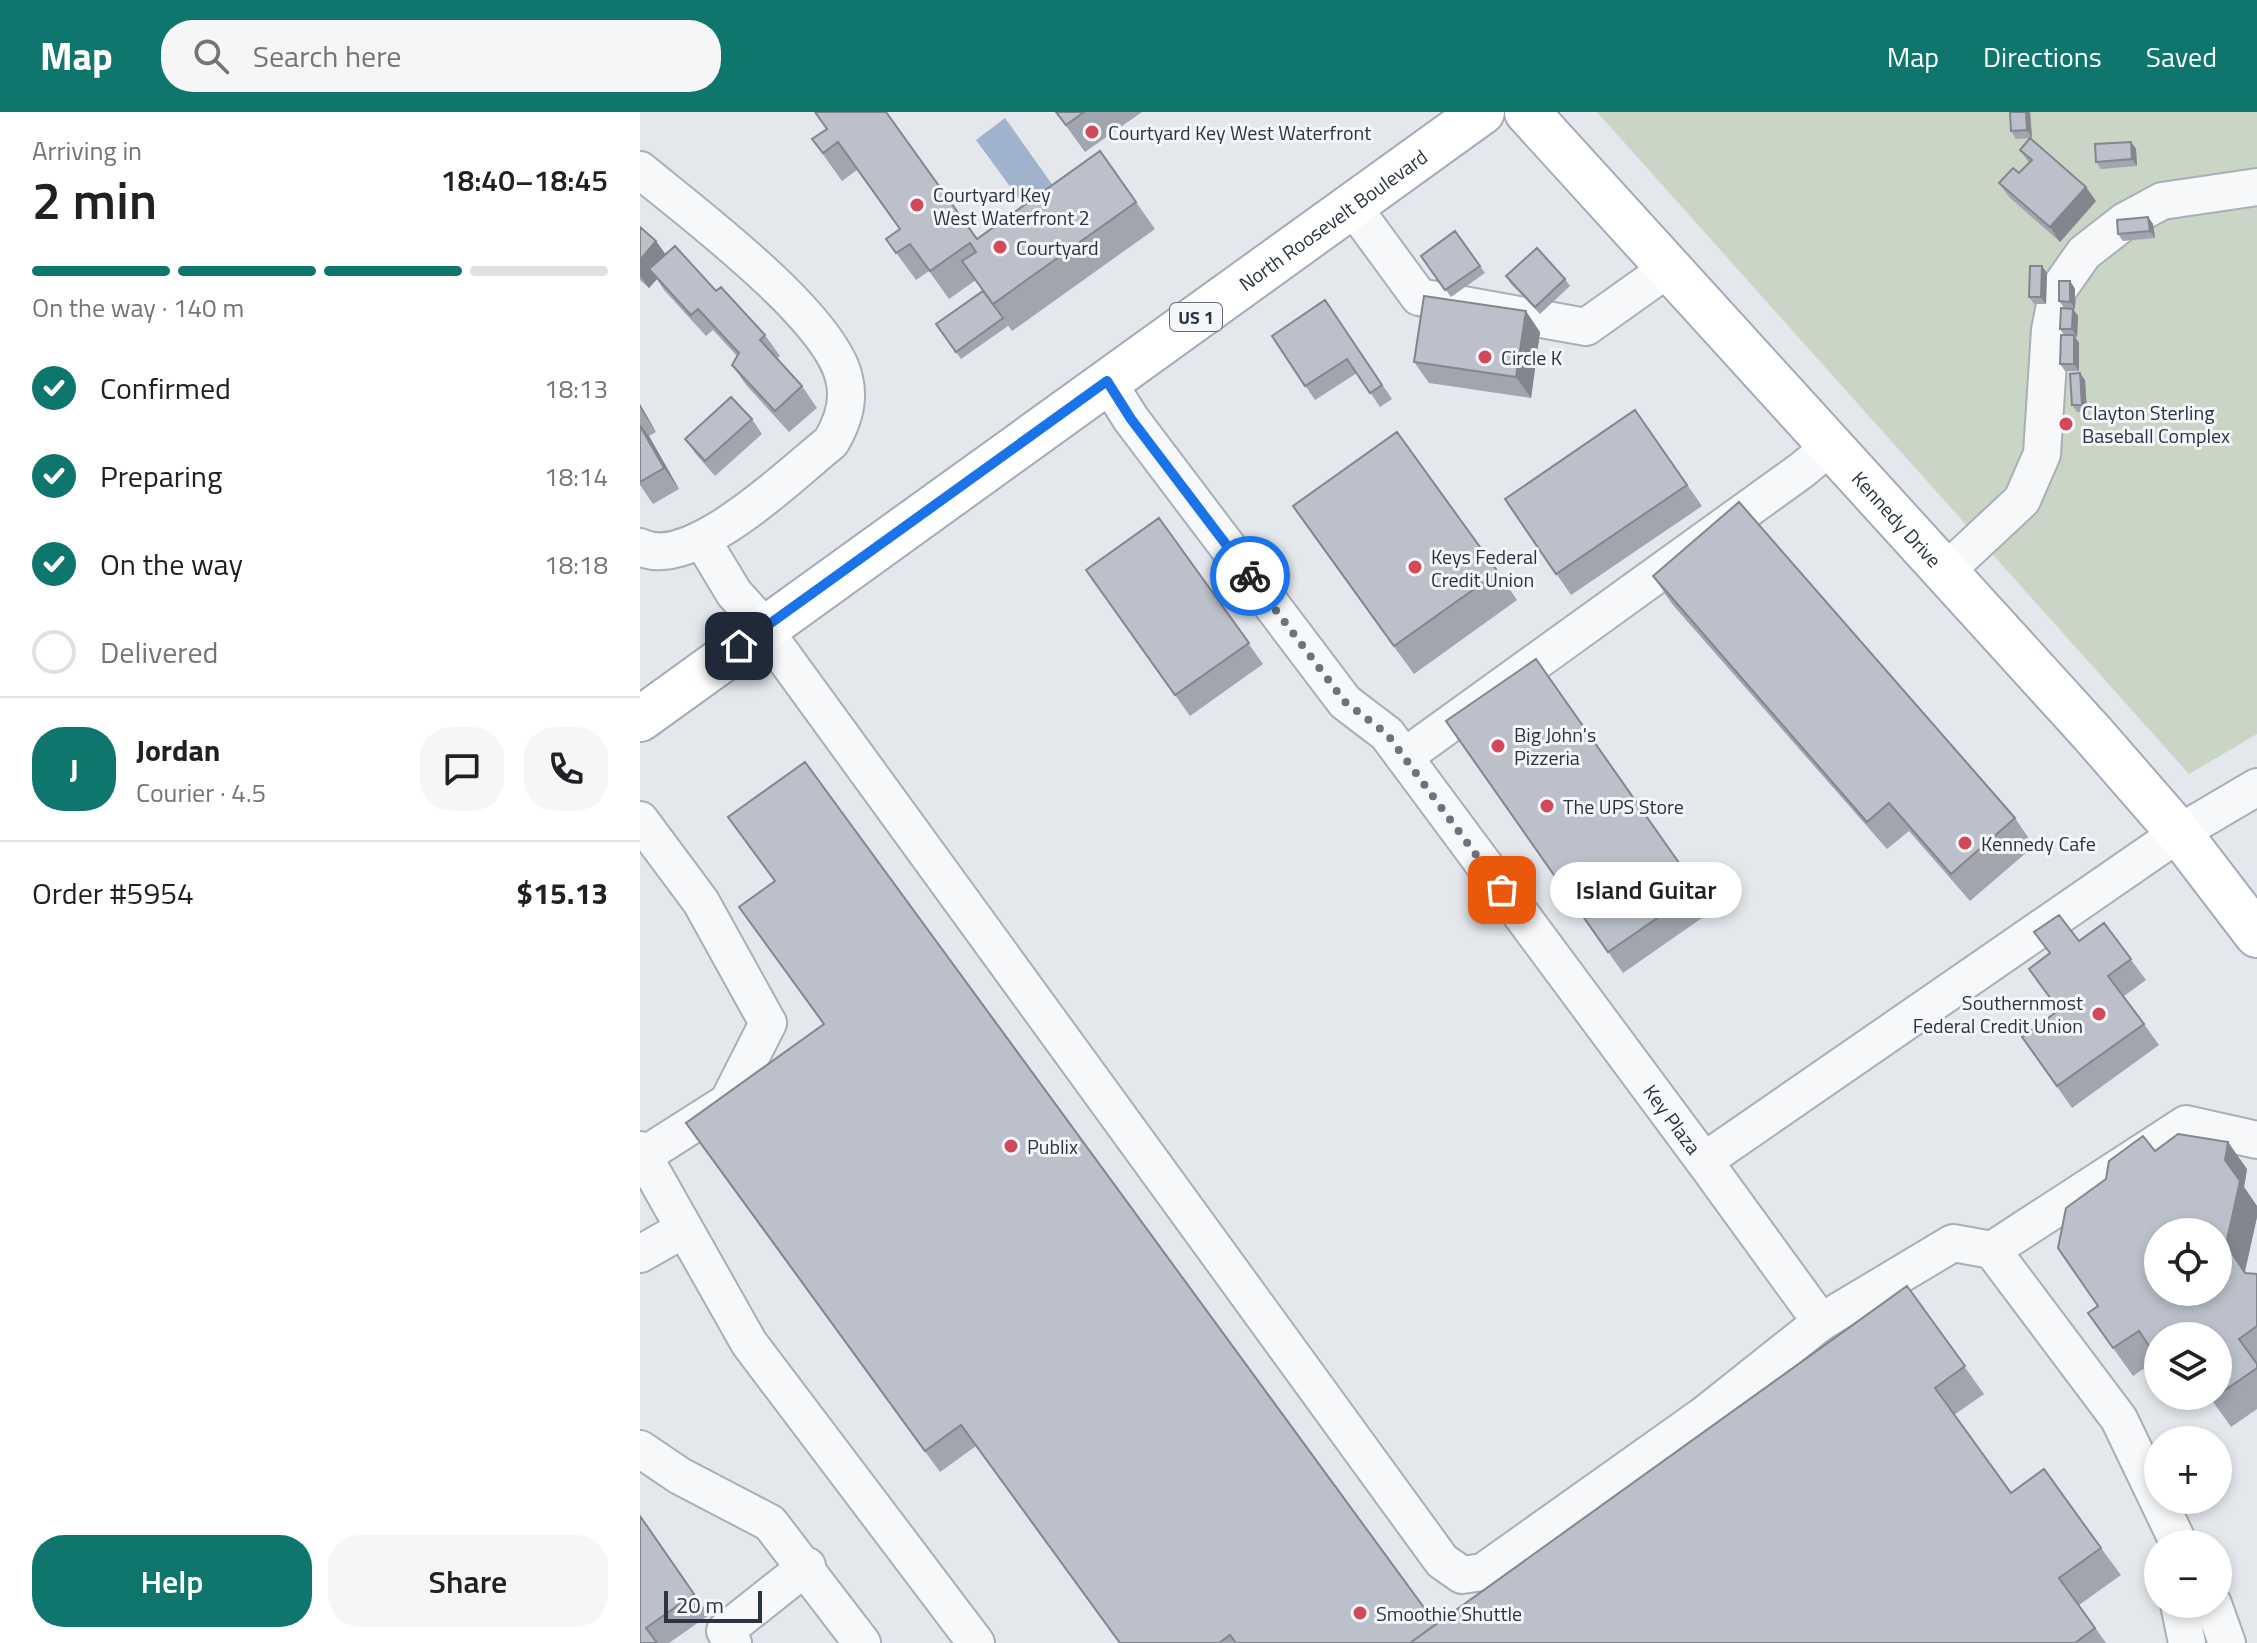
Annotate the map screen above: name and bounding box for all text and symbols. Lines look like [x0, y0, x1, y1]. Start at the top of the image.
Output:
search box [161, 20, 721, 92]
text: Map [40, 27, 113, 85]
text: Search here [253, 33, 402, 79]
icon: search [189, 34, 233, 78]
text: Map [1887, 35, 1939, 78]
text: Directions [1983, 35, 2102, 78]
text: Saved [2146, 35, 2217, 78]
place label: Courtyard Key West Waterfront [1108, 117, 1371, 148]
marker: Courtyard Key West Waterfront [1083, 123, 1101, 141]
text: Arriving in [32, 131, 142, 170]
street label: North Roosevelt Boulevard [1232, 141, 1434, 298]
text: 18:40–18:45 [441, 157, 608, 203]
text: 2 min [32, 160, 157, 239]
place label: Courtyard Key West Waterfront 2 [933, 179, 1090, 233]
marker: Courtyard Key West Waterfront 2 [908, 196, 926, 214]
place label: Courtyard [1016, 232, 1099, 263]
marker: Courtyard [991, 238, 1009, 256]
text: On the way · 140 m [32, 288, 244, 327]
road number: US 1 [1170, 303, 1222, 331]
place label: Circle K [1501, 342, 1563, 373]
marker: Circle K [1476, 348, 1494, 366]
text: Confirmed [100, 365, 231, 411]
icon: check [32, 366, 76, 410]
text: 18:13 [544, 369, 608, 408]
place label: Clayton Sterling Baseball Complex [2082, 397, 2230, 451]
marker: Clayton Sterling Baseball Complex [2057, 415, 2075, 433]
text: Preparing [100, 453, 222, 499]
icon: check [32, 454, 76, 498]
text: 18:14 [544, 457, 608, 496]
street label: Kennedy Drive [1845, 464, 1949, 574]
courier [1210, 536, 1290, 616]
text: On the way [100, 541, 243, 587]
place label: Keys Federal Credit Union [1431, 541, 1538, 595]
icon: check [32, 542, 76, 586]
text: 18:18 [544, 545, 608, 584]
icon: bike [1228, 554, 1272, 598]
marker: Keys Federal Credit Union [1406, 558, 1424, 576]
pin [705, 612, 773, 680]
icon: home [717, 624, 761, 668]
text: Delivered [100, 629, 218, 675]
place label: Big John's Pizzeria [1514, 719, 1596, 773]
text: Jordan [136, 727, 220, 773]
button: chat [420, 727, 504, 811]
button: phone [524, 727, 608, 811]
marker: Big John's Pizzeria [1489, 737, 1507, 755]
text: J [69, 746, 79, 792]
text: Courier · 4.5 [136, 773, 266, 812]
place label: The UPS Store [1563, 791, 1684, 822]
marker: The UPS Store [1538, 797, 1556, 815]
place label: Kennedy Cafe [1981, 828, 2096, 859]
marker: Kennedy Cafe [1956, 834, 1974, 852]
pin [1468, 856, 1536, 924]
callout: Island Guitar [1550, 862, 1742, 918]
icon: bag [1480, 868, 1524, 912]
text: Order #5954 [32, 870, 194, 916]
text: $15.13 [516, 870, 608, 916]
text: Island Guitar [1575, 870, 1717, 909]
place label: Southernmost Federal Credit Union [1913, 987, 2083, 1041]
marker: Southernmost Federal Credit Union [2090, 1005, 2108, 1023]
street label: Key Plaza [1636, 1077, 1709, 1161]
place label: Publix [1027, 1131, 1078, 1162]
marker: Publix [1002, 1137, 1020, 1155]
map controls [2144, 1218, 2232, 1618]
button: locate [2144, 1218, 2232, 1306]
button: layers [2144, 1322, 2232, 1410]
button: + [2144, 1426, 2232, 1514]
button: − [2144, 1530, 2232, 1618]
button: Help [32, 1535, 312, 1627]
button: Share [328, 1535, 608, 1627]
scale bar [664, 1587, 762, 1623]
text: 20 m [676, 1588, 724, 1622]
place label: Smoothie Shuttle [1376, 1598, 1522, 1629]
marker: Smoothie Shuttle [1351, 1604, 1369, 1622]

